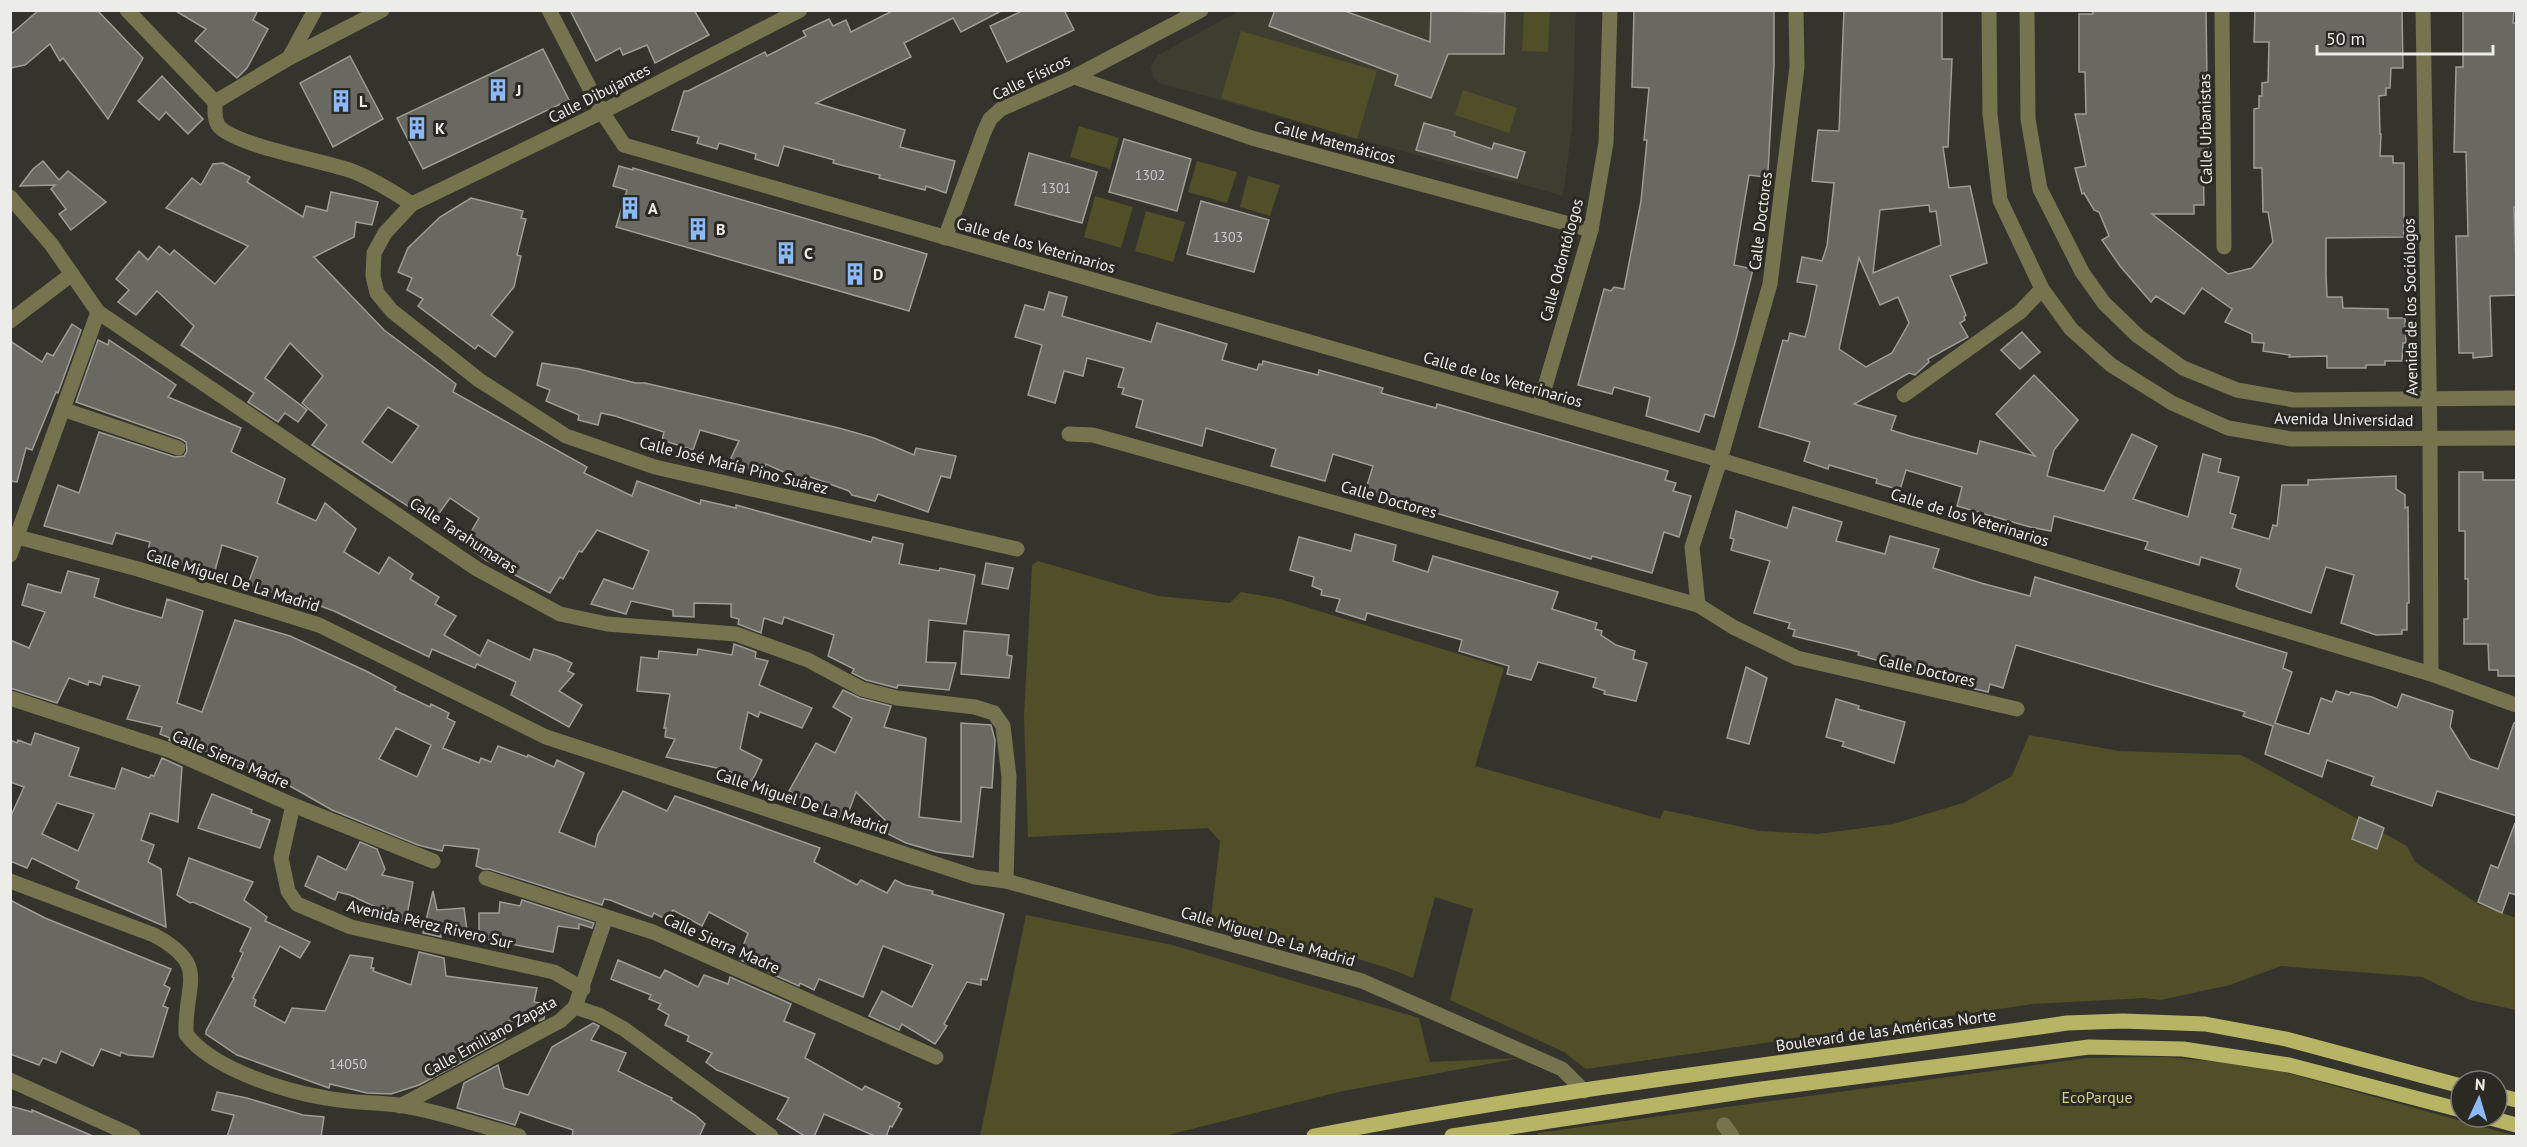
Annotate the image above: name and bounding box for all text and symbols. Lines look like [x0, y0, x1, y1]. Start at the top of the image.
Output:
scale bar [2317, 18, 2492, 56]
text: 50 m [2326, 27, 2365, 50]
street label: Calle Físicos [989, 49, 1073, 104]
street label: Calle Dibujantes [545, 59, 654, 127]
street label: Calle Urbanistas [2194, 73, 2216, 185]
building icon: J [485, 77, 511, 103]
place label: J [515, 80, 521, 100]
building icon: L [328, 88, 354, 114]
place label: L [359, 91, 368, 111]
building icon: K [404, 115, 430, 141]
street label: Calle Matemáticos [1272, 116, 1398, 168]
place label: K [435, 118, 445, 138]
house number: 1302 [1135, 166, 1165, 184]
street label: Calle Doctores [1744, 170, 1776, 271]
house number: 1301 [1041, 179, 1071, 197]
building icon: A [617, 195, 643, 221]
street label: Calle Odontólogos [1535, 196, 1587, 324]
place label: A [648, 198, 658, 218]
street label: Calle de los Veterinarios [954, 213, 1118, 277]
building icon: B [685, 216, 711, 242]
street label: Avenida de los Sociólogos [2398, 218, 2422, 396]
place label: B [716, 219, 725, 239]
house number: 1303 [1213, 228, 1243, 246]
building icon: C [773, 240, 799, 266]
place label: C [804, 243, 813, 263]
building icon: D [842, 261, 868, 287]
place label: D [873, 264, 883, 284]
street label: Calle de los Veterinarios [1421, 347, 1585, 411]
street label: Avenida Universidad [2274, 408, 2414, 430]
street label: Calle José María Pino Suárez [638, 432, 830, 498]
street label: Calle Doctores [1339, 476, 1440, 522]
street label: Calle de los Veterinarios [1888, 483, 2052, 551]
street label: Calle Tarahumaras [406, 493, 522, 578]
street label: Calle Miguel De La Madrid [144, 544, 322, 616]
street label: Calle Doctores [1877, 649, 1978, 691]
street label: Calle Sierra Madre [169, 725, 293, 793]
street label: Calle Miguel De La Madrid [713, 764, 891, 838]
street label: Avenida Pérez Rivero Sur [345, 895, 515, 953]
street label: Calle Miguel De La Madrid [1179, 902, 1357, 970]
street label: Calle Sierra Madre [661, 908, 783, 978]
street label: Calle Emiliano Zapata [420, 991, 560, 1081]
street label: Boulevard de las Américas Norte [1775, 1005, 1997, 1055]
house number: 14050 [329, 1055, 367, 1073]
north arrow [2449, 1069, 2509, 1129]
text: N [2474, 1074, 2486, 1094]
park label: EcoParque [2061, 1087, 2133, 1107]

